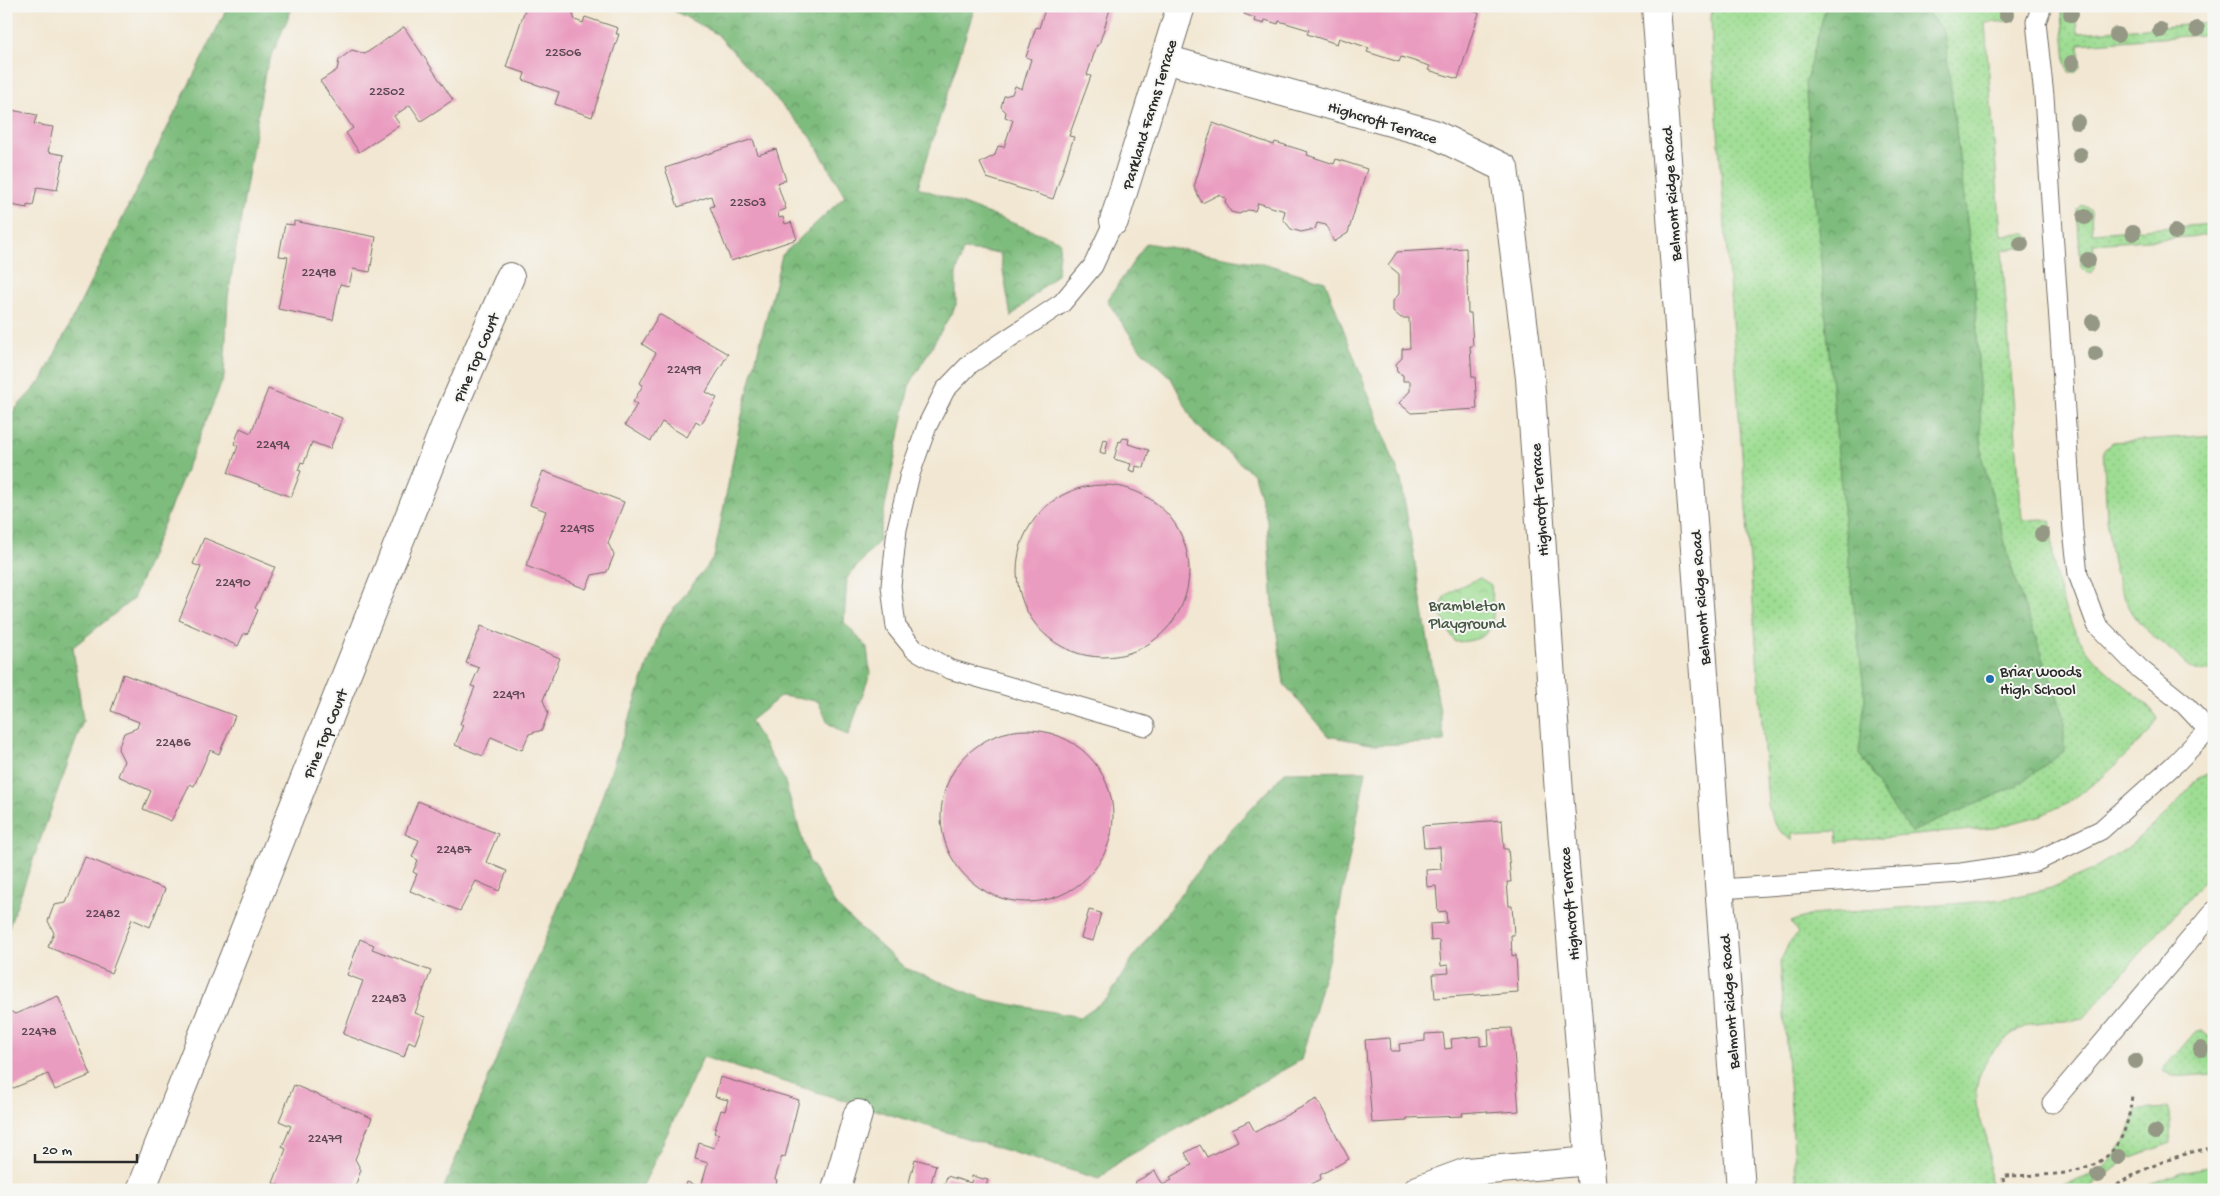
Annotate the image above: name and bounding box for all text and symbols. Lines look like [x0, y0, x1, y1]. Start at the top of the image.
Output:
street label: Parkland Farms Terrace [1119, 37, 1183, 193]
house number: 22506 [545, 45, 582, 62]
house number: 22502 [369, 84, 405, 101]
street label: Highcroft Terrace [1325, 99, 1440, 150]
street label: Belmont Ridge Road [1659, 124, 1688, 263]
house number: 22503 [730, 195, 766, 212]
house number: 22498 [301, 265, 337, 282]
street label: Pine Top Court [451, 310, 506, 407]
house number: 22499 [667, 362, 701, 379]
house number: 22494 [256, 437, 290, 454]
street label: Highcroft Terrace [1528, 442, 1555, 557]
house number: 22495 [560, 521, 594, 538]
street label: Belmont Ridge Road [1688, 528, 1717, 667]
house number: 22490 [215, 575, 251, 592]
park label: Brambleton Playground [1428, 598, 1507, 635]
place label: Briar Woods High School [1999, 664, 2082, 701]
marker: Briar Woods High School [1984, 673, 1996, 685]
street label: Pine Top Court [300, 685, 354, 783]
house number: 22491 [492, 687, 526, 704]
house number: 22486 [155, 735, 191, 752]
house number: 22487 [436, 842, 472, 859]
street label: Highcroft Terrace [1557, 846, 1586, 961]
house number: 22482 [86, 906, 121, 923]
street label: Belmont Ridge Road [1717, 932, 1746, 1071]
house number: 22483 [371, 991, 407, 1008]
house number: 22478 [21, 1024, 57, 1041]
scale bar [35, 1131, 138, 1163]
house number: 22479 [308, 1131, 342, 1148]
text: 20 m [42, 1142, 72, 1160]

